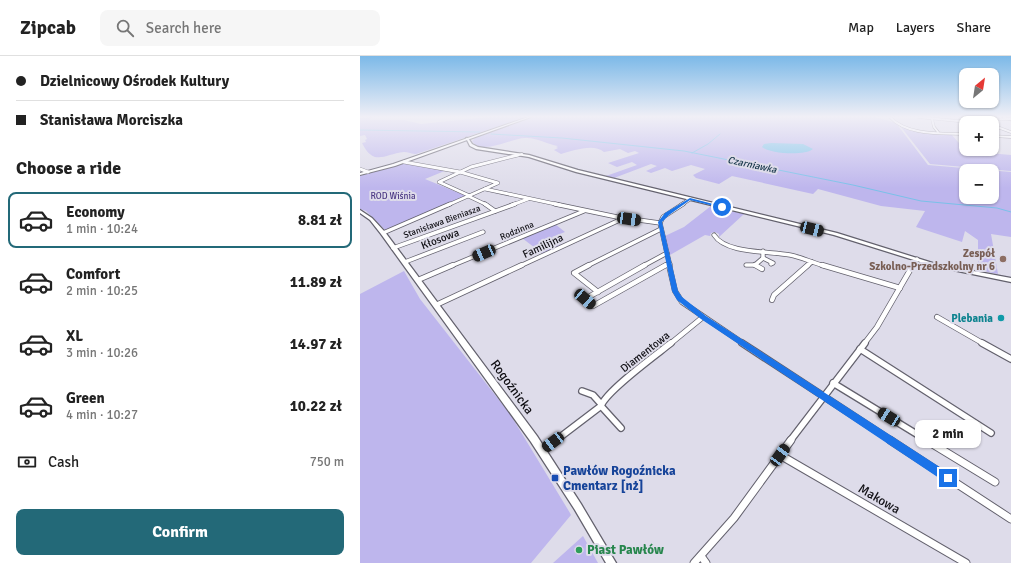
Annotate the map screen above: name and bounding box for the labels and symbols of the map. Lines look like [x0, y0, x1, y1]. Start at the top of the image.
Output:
north arrow [959, 68, 999, 108]
water label: Czarniawka [726, 154, 778, 176]
park label: ROD Wiśnia [371, 191, 416, 202]
route start [713, 198, 731, 216]
street label: Stanisława Bieniasza [402, 203, 482, 241]
car [616, 211, 642, 227]
street label: Rodzinna [498, 219, 536, 243]
car [799, 220, 825, 238]
street label: Kłosowa [419, 226, 461, 252]
street label: Familijna [521, 231, 566, 261]
car [471, 243, 497, 263]
place label: Zespół Szkolno-Przedszkolny nr 6 [869, 247, 995, 273]
marker: Zespół Szkolno-Przedszkolny nr 6 [998, 254, 1008, 264]
car [572, 287, 598, 311]
place label: Plebania [951, 312, 993, 325]
marker: Plebania [996, 313, 1006, 323]
street label: Diamentowa [618, 329, 672, 375]
street label: Rogoźnicka [487, 357, 537, 417]
car [876, 406, 902, 428]
callout: 2 min [915, 420, 981, 448]
car [540, 430, 566, 454]
car [768, 442, 792, 468]
place label: Pawłów Rogoźnicka Cmentarz [nż] [563, 463, 676, 494]
route end [939, 469, 957, 487]
marker: Pawłów Rogoźnicka Cmentarz [nż] [550, 473, 560, 483]
street label: Makowa [855, 481, 903, 517]
place label: Piast Pawłów [587, 542, 664, 558]
marker: Piast Pawłów [574, 545, 584, 555]

